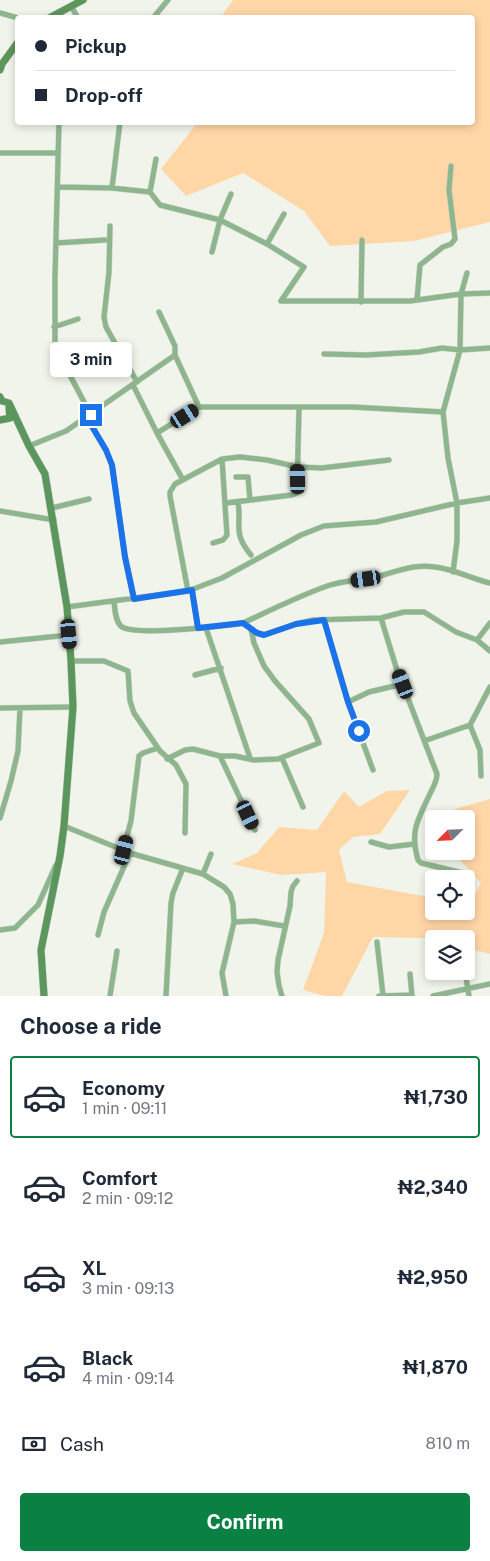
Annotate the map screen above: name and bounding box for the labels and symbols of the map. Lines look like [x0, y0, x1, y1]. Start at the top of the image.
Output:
callout: 3 min [50, 342, 132, 378]
car [168, 402, 201, 430]
route end [80, 404, 102, 426]
car [290, 464, 305, 494]
car [350, 569, 381, 589]
car [60, 618, 77, 650]
car [390, 667, 415, 701]
route start [348, 720, 370, 742]
car [234, 798, 261, 832]
north arrow [425, 810, 475, 860]
car [113, 834, 134, 866]

